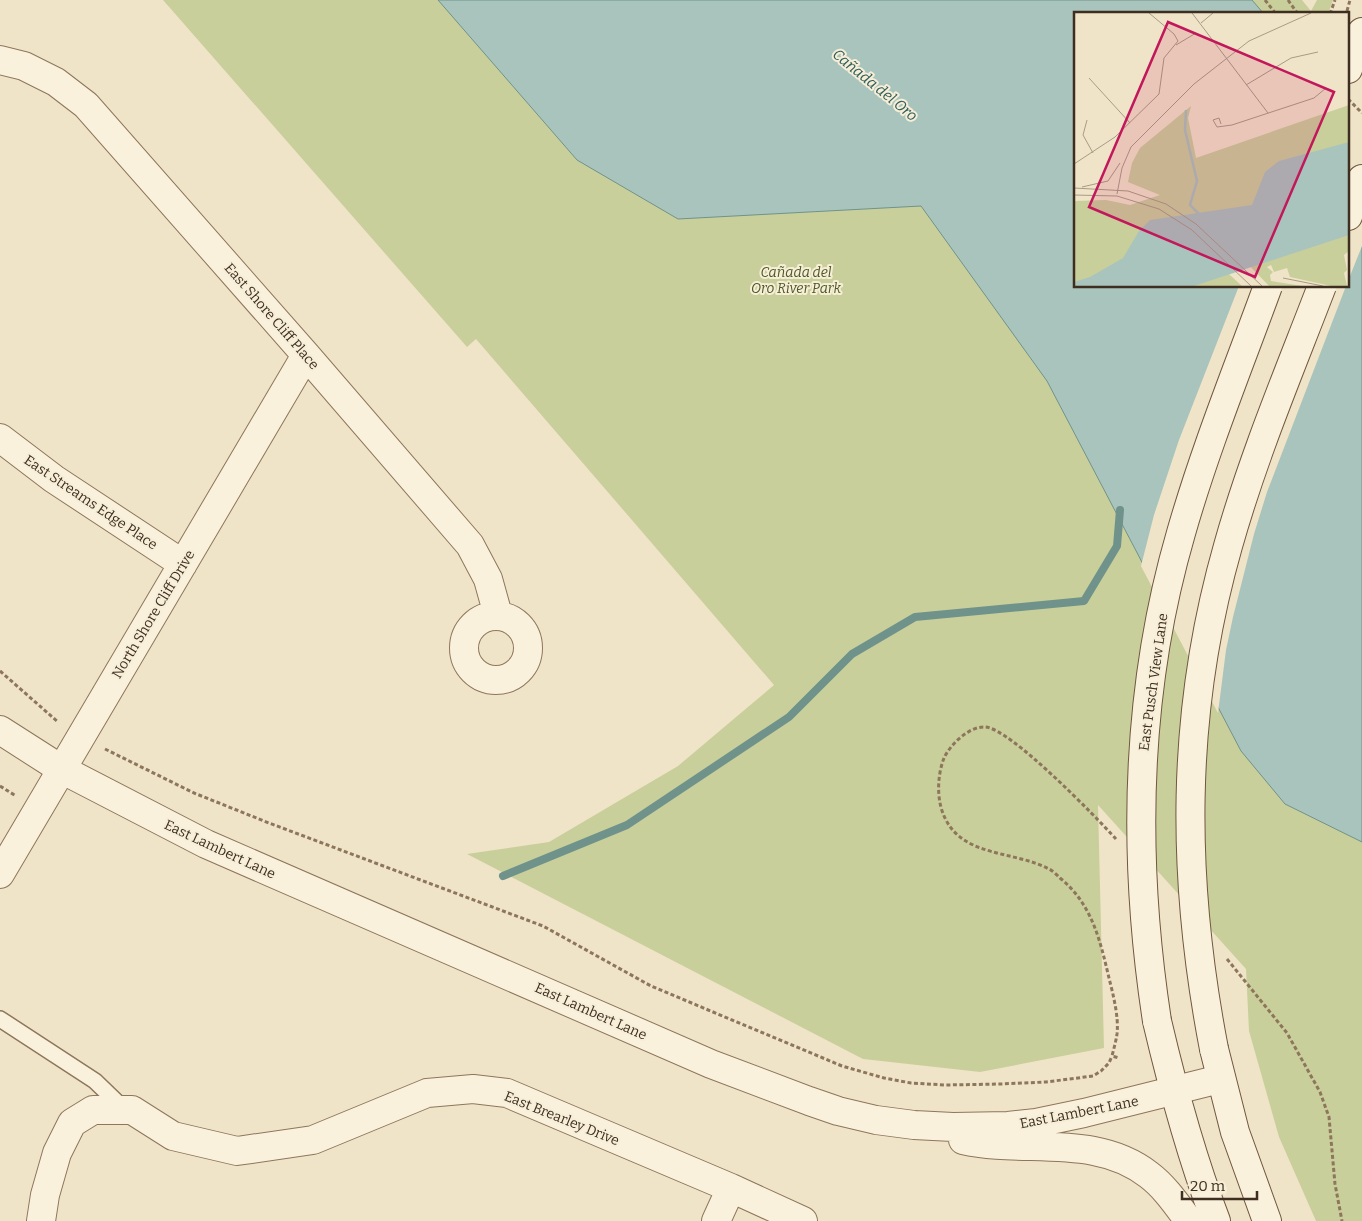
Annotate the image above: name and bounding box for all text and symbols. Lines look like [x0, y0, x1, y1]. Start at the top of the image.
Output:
inset map [1074, 12, 1350, 288]
water label: Cañada del Oro [829, 45, 921, 125]
street label: East Shore Cliff Place [221, 260, 322, 373]
park label: Cañada del Oro River Park [751, 264, 841, 297]
street label: East Streams Edge Place [21, 451, 161, 553]
street label: North Shore Cliff Drive [108, 547, 198, 681]
street label: East Pusch View Lane [1135, 612, 1172, 752]
street label: East Lambert Lane [161, 816, 278, 883]
street label: East Lambert Lane [532, 979, 649, 1044]
street label: East Brearley Drive [502, 1088, 622, 1149]
street label: East Lambert Lane [1018, 1093, 1140, 1132]
scale bar [1182, 1168, 1257, 1200]
text: 20 m [1190, 1177, 1226, 1195]

